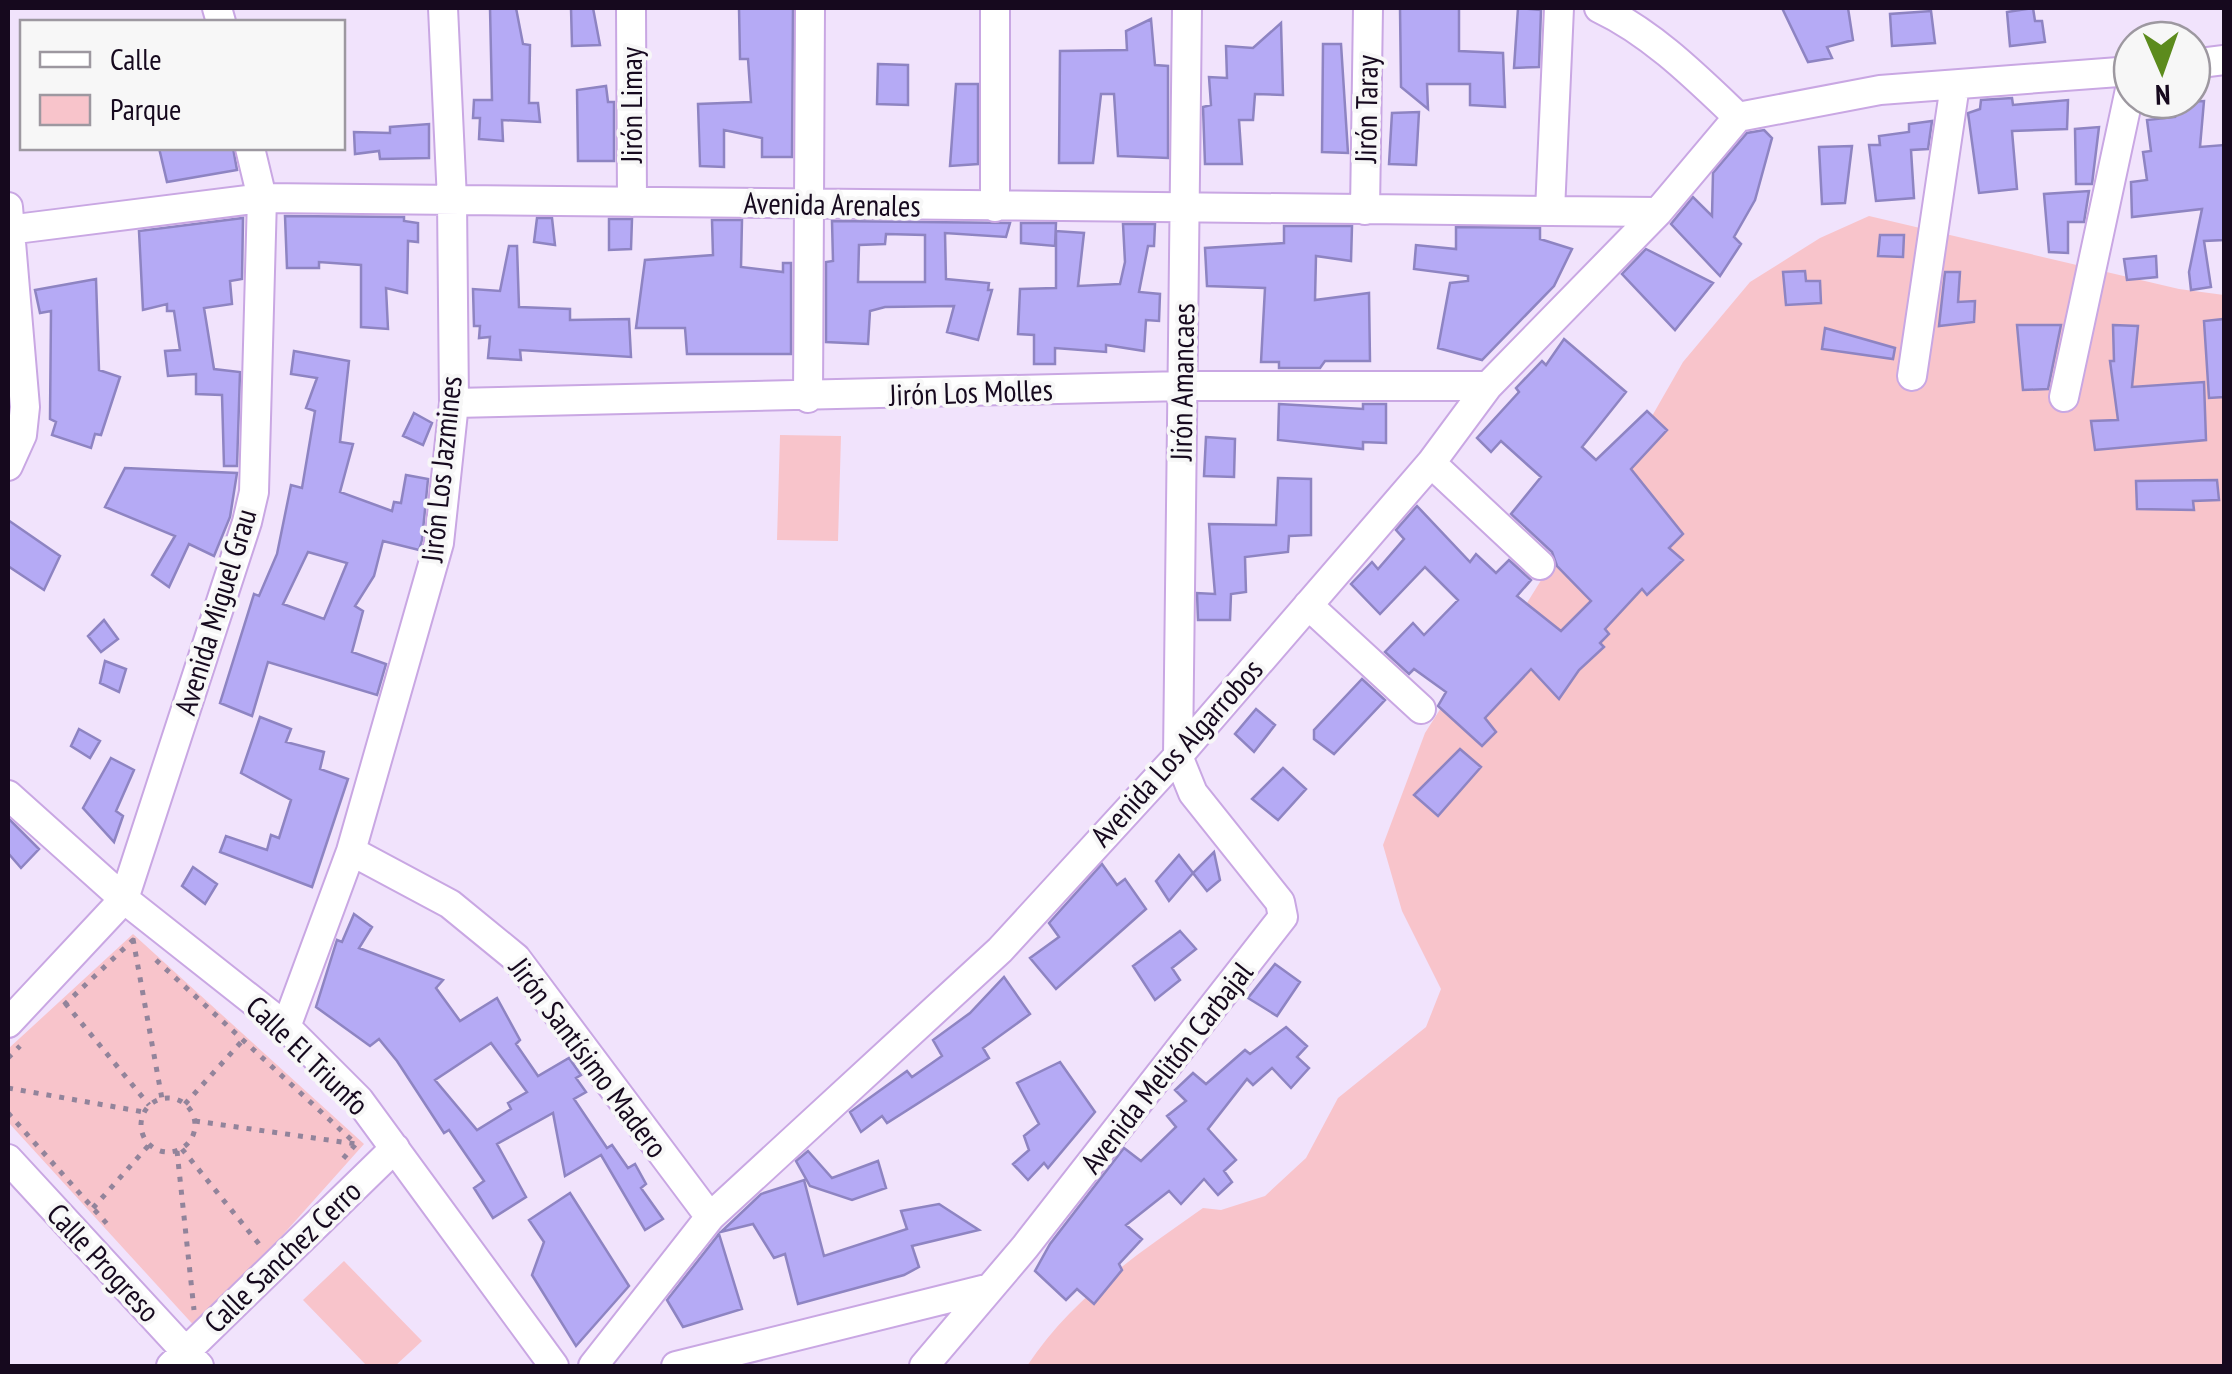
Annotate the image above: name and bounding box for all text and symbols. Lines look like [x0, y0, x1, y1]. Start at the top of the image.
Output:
legend [20, 20, 345, 150]
north arrow [2112, 20, 2212, 120]
text: Calle [110, 39, 162, 78]
street label: Jirón Limay [611, 46, 650, 164]
street label: Jirón Taray [1345, 54, 1386, 164]
text: N [2155, 77, 2171, 114]
text: Parque [110, 89, 181, 128]
street label: Avenida Arenales [743, 182, 921, 225]
street label: Jirón Amancaes [1161, 303, 1202, 462]
street label: Jirón Los Molles [888, 369, 1053, 414]
street label: Jirón Los Jazmines [411, 374, 470, 565]
street label: Avenida Miguel Grau [165, 504, 264, 719]
street label: Avenida Los Algarrobos [1081, 650, 1271, 854]
street label: Jirón Santísimo Madero [501, 949, 677, 1165]
street label: Avenida Melitón Carbajal [1071, 953, 1261, 1181]
street label: Calle El Triunfo [238, 987, 378, 1123]
street label: Calle Sanchez Cerro [195, 1171, 369, 1341]
street label: Calle Progreso [39, 1194, 169, 1330]

